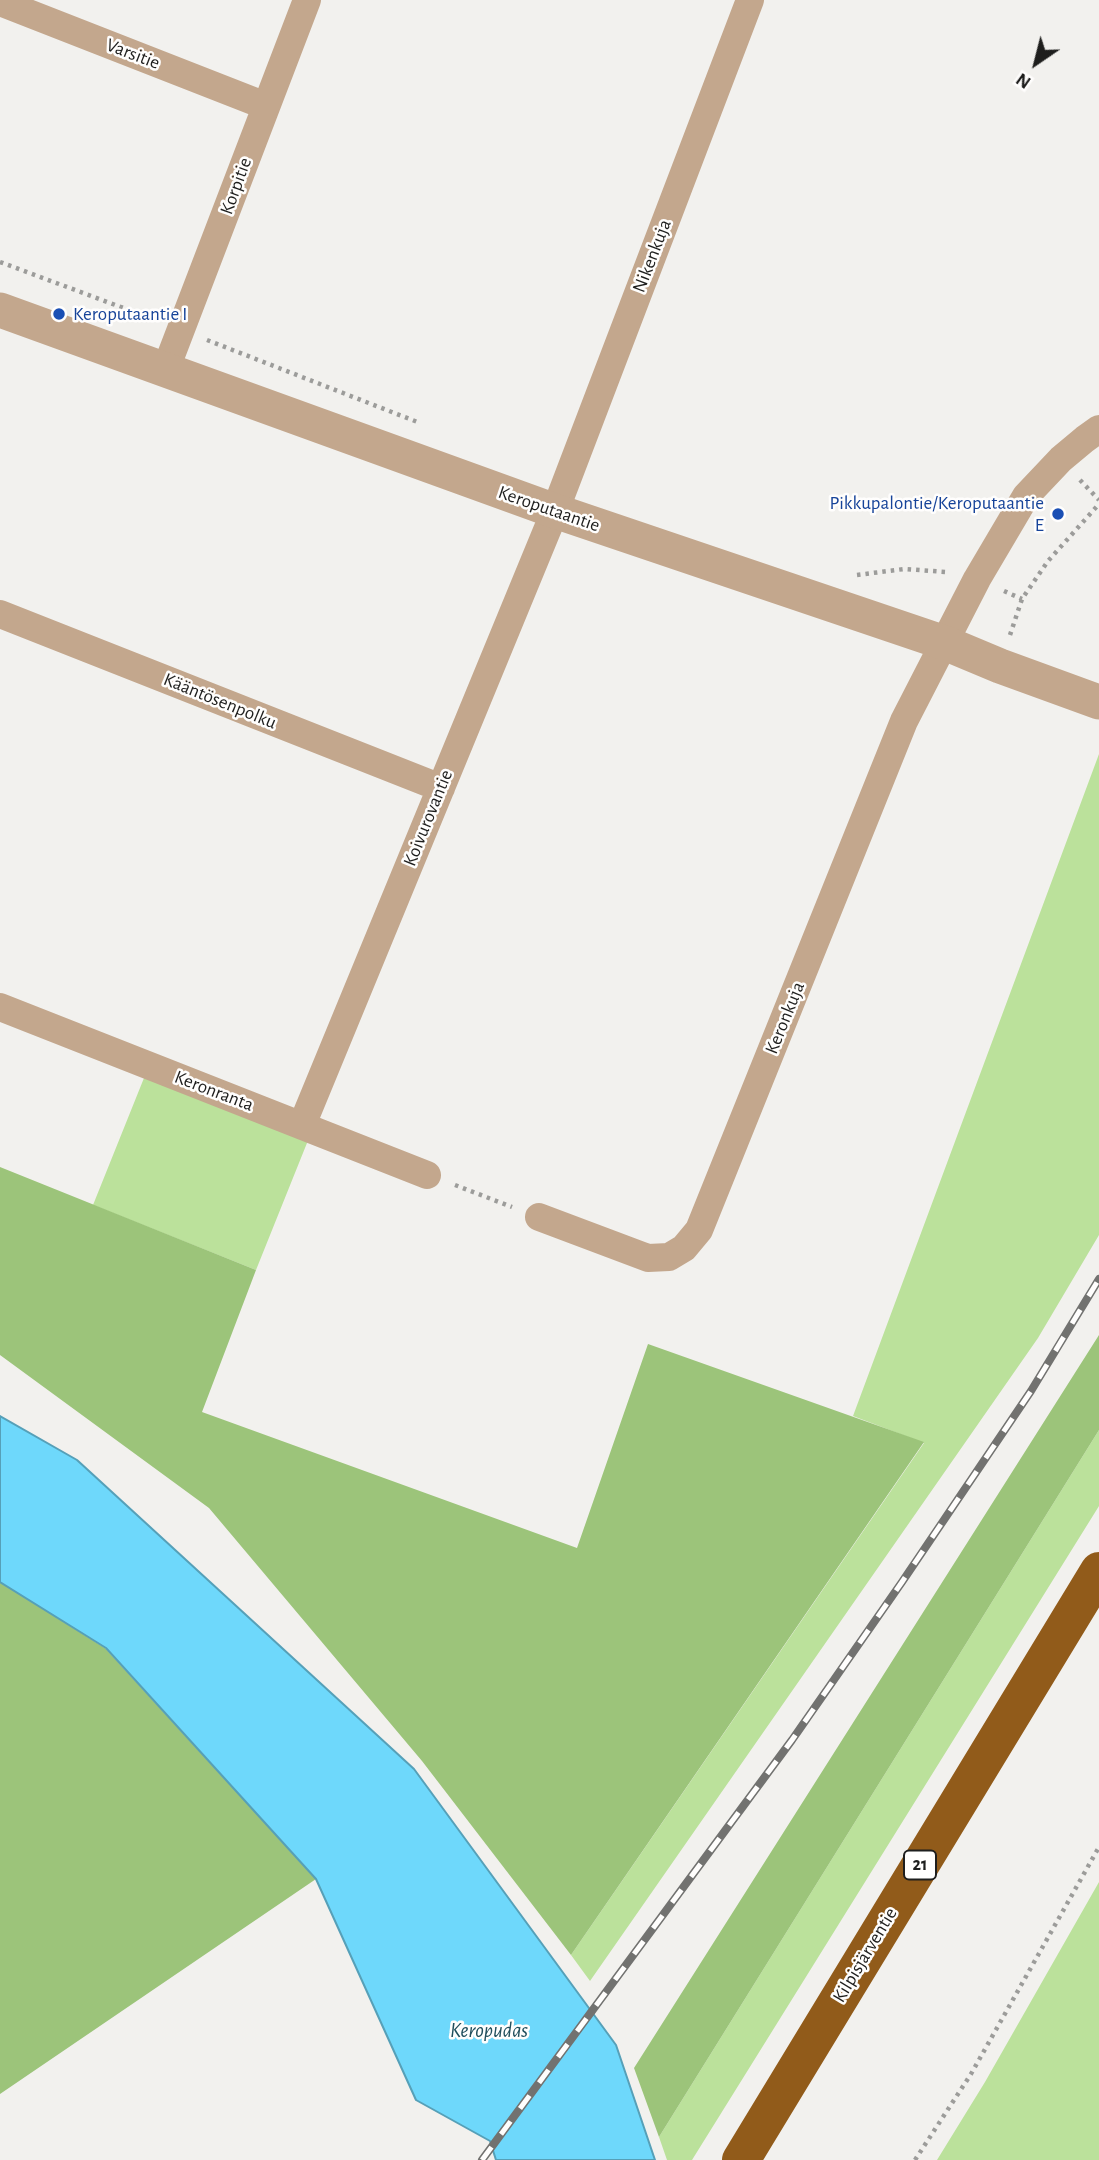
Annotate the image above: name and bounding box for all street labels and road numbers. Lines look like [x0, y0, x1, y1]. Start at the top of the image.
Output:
street label: Varsitie [103, 33, 163, 75]
street label: Korpitie [215, 154, 257, 218]
street label: Nikenkuja [628, 216, 676, 296]
street label: Keroputaantie [495, 481, 603, 537]
street label: Kääntösenpolku [160, 668, 280, 734]
street label: Koivurovantie [398, 766, 458, 870]
street label: Keronkuja [760, 979, 810, 1057]
street label: Keronranta [171, 1066, 257, 1116]
road number: 21 [904, 1851, 936, 1880]
street label: Kilpisjärventie [828, 1903, 902, 2007]

